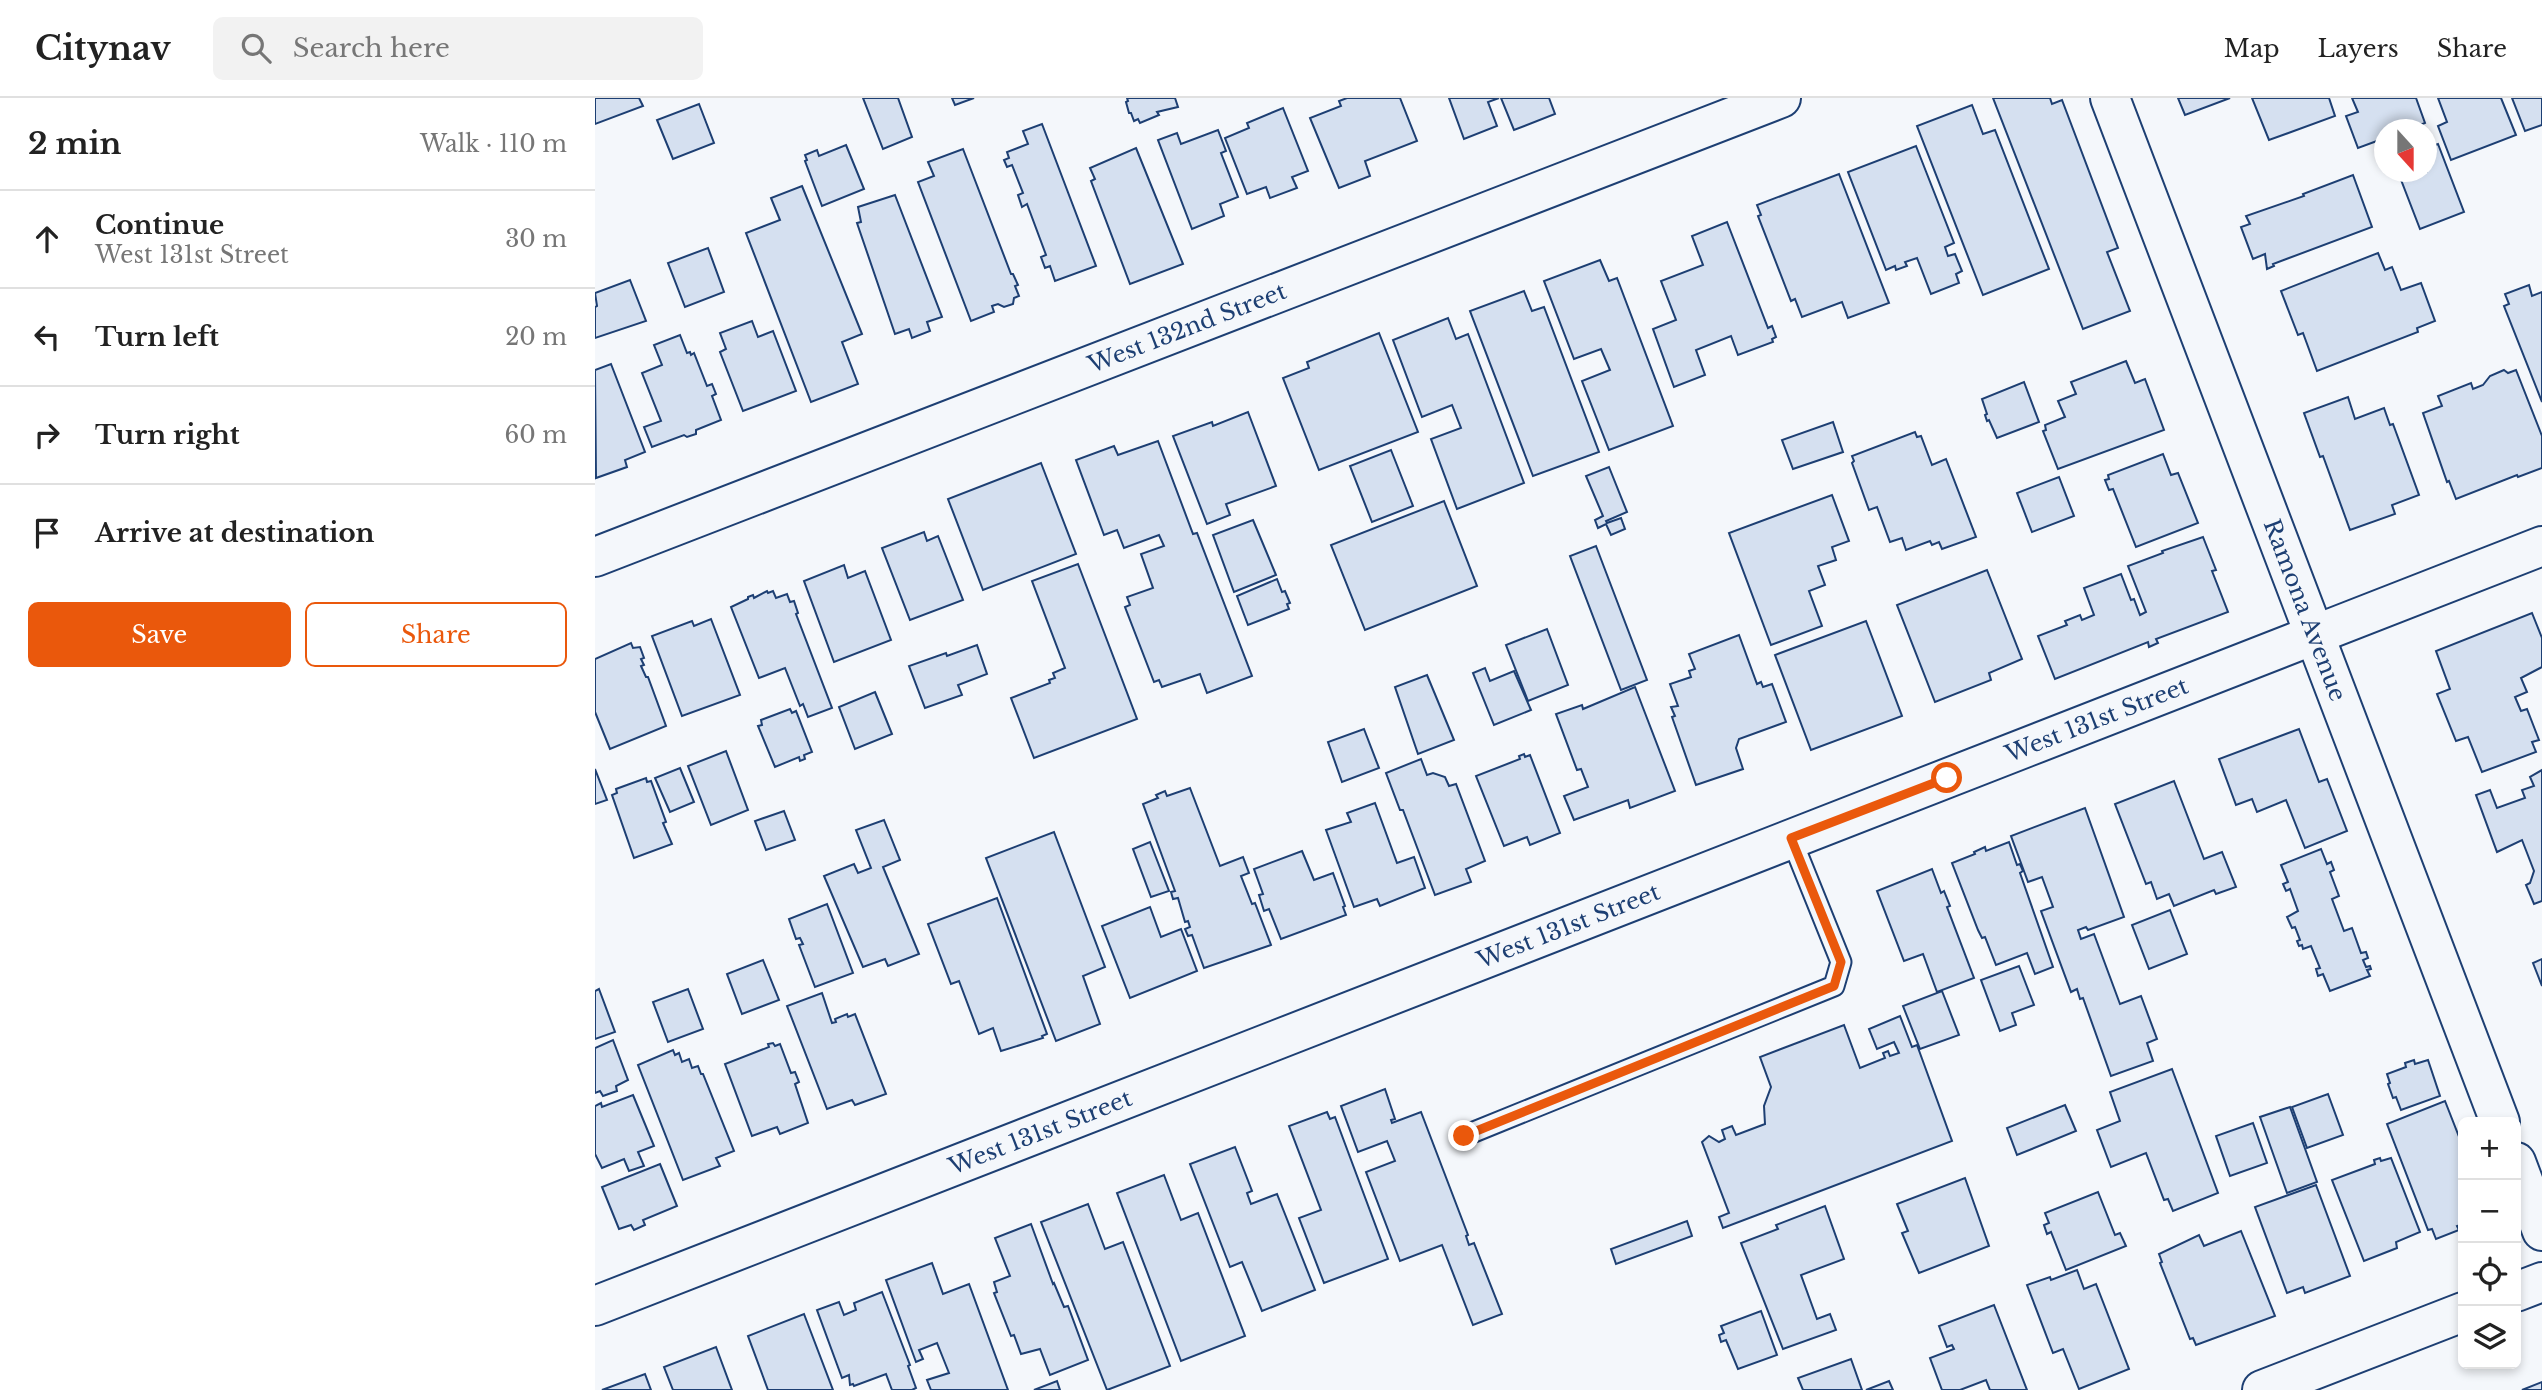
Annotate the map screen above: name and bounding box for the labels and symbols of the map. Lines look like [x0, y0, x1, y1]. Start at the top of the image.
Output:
north arrow [2374, 119, 2437, 182]
street label: West 132nd Street [1083, 277, 1290, 379]
street label: Ramona Avenue [2258, 515, 2352, 705]
street label: West 131st Street [2000, 671, 2192, 769]
route start [1931, 762, 1962, 793]
street label: West 131st Street [1472, 878, 1664, 975]
street label: West 131st Street [944, 1084, 1136, 1181]
route end [1448, 1120, 1479, 1151]

